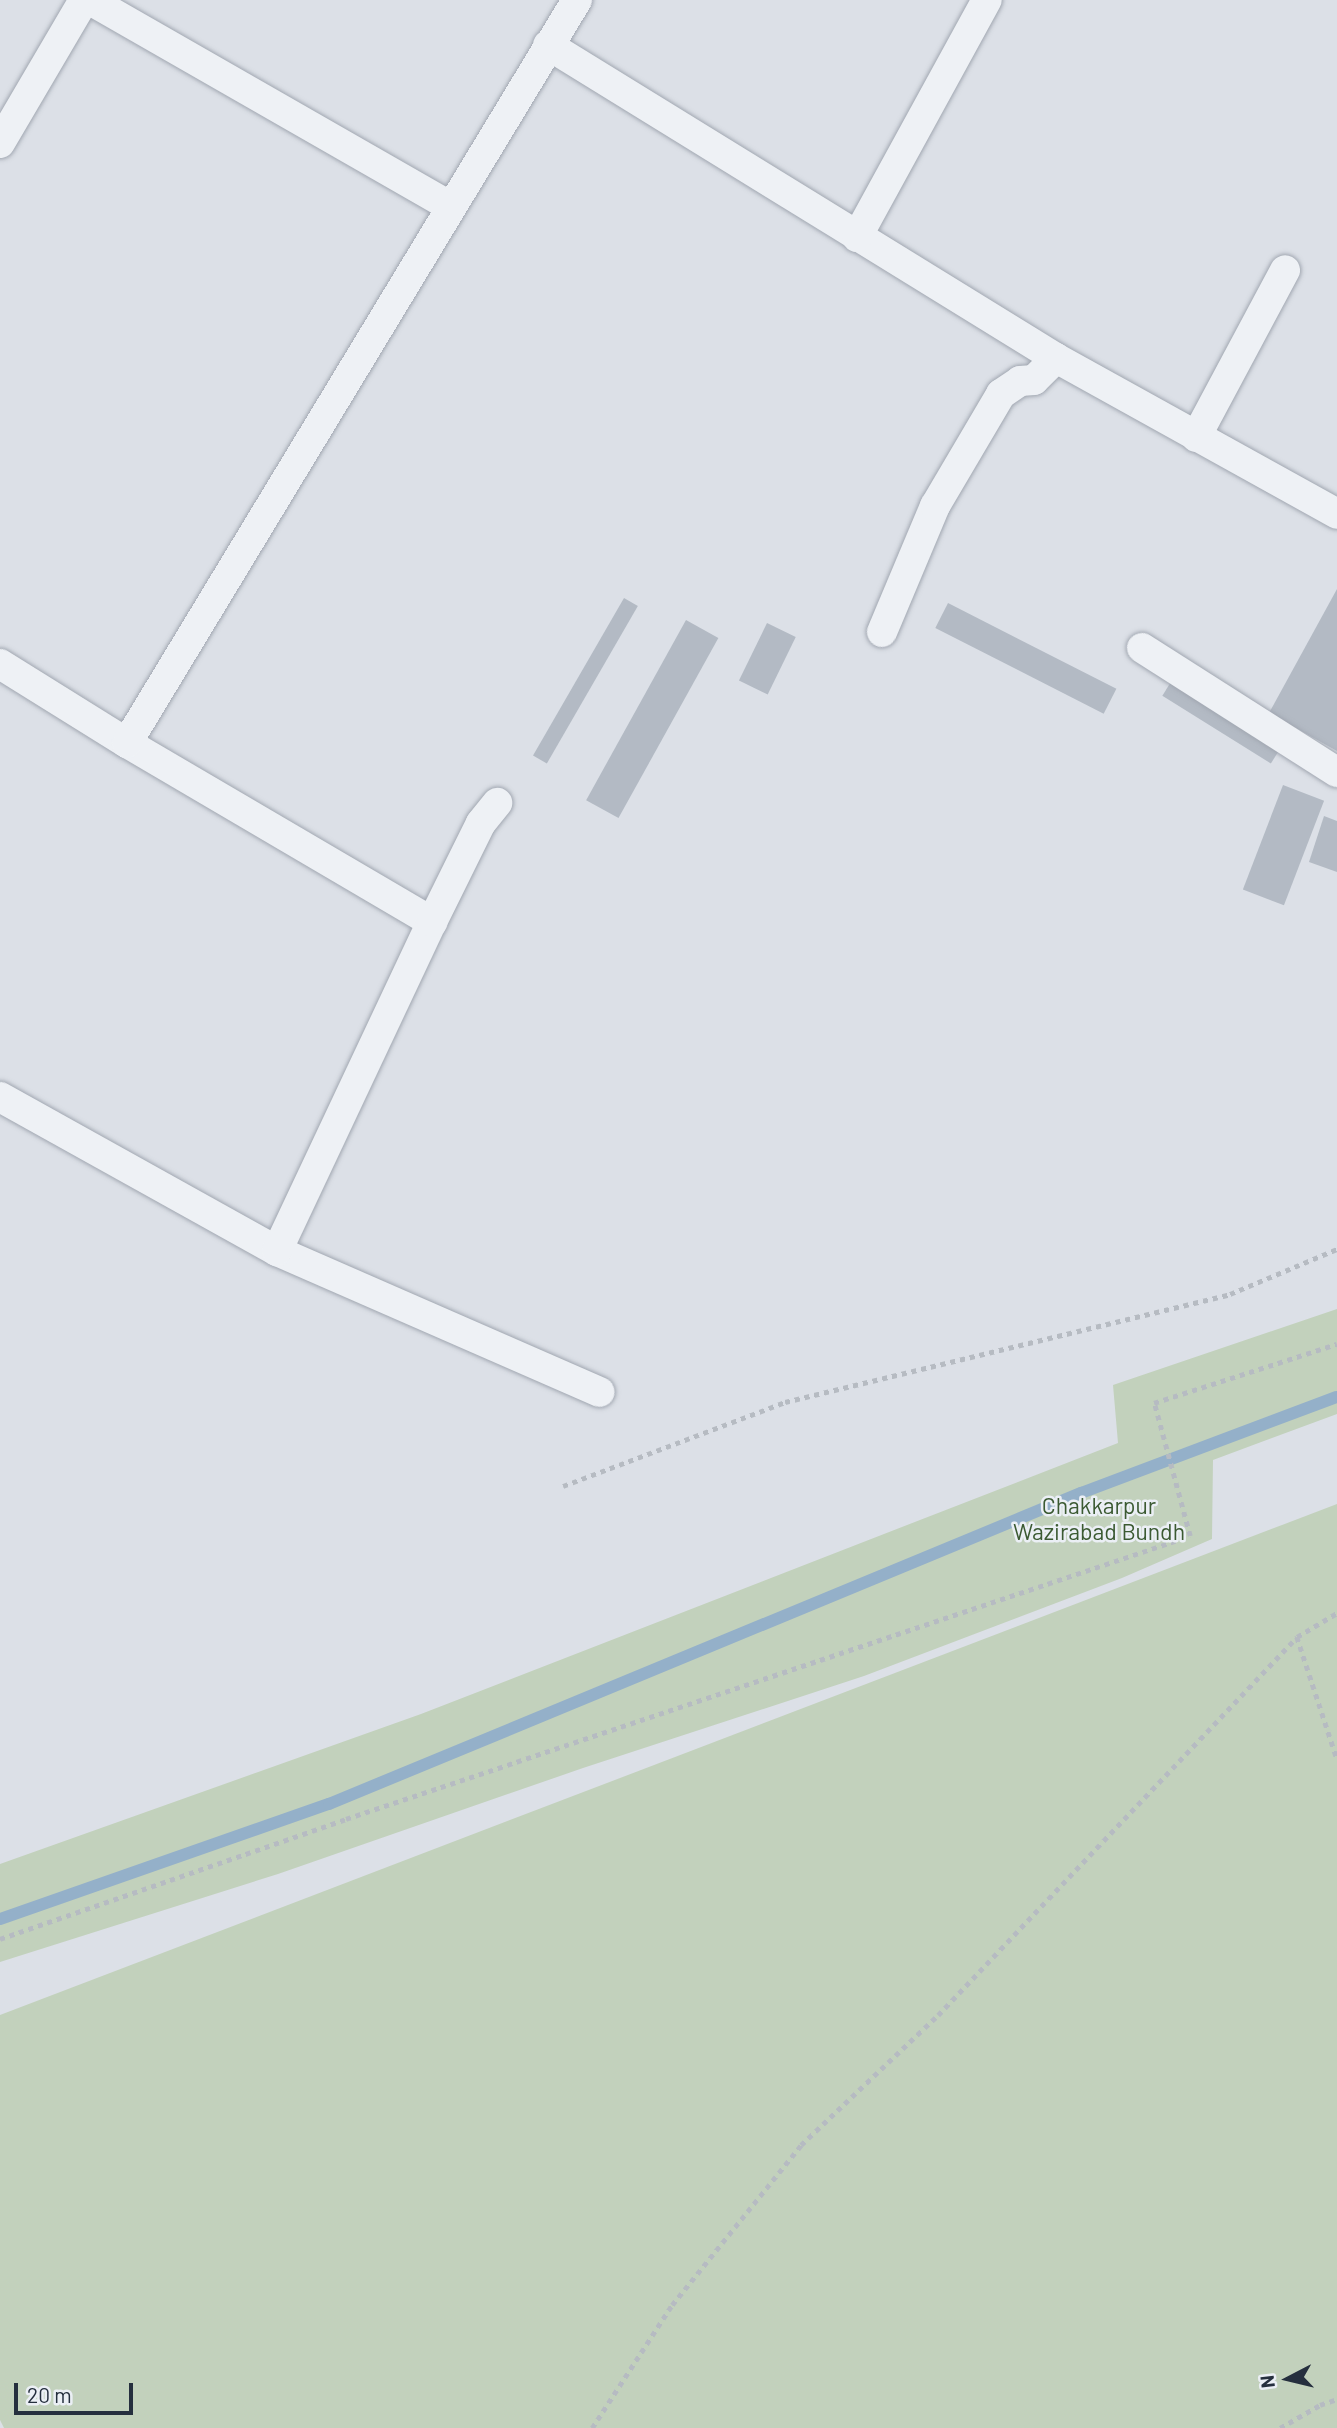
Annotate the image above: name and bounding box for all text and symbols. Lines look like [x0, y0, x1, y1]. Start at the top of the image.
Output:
park label: Chakkarpur Wazirabad Bundh [1013, 1491, 1185, 1545]
north arrow [1253, 2344, 1323, 2414]
scale bar [18, 2368, 136, 2412]
text: N [1254, 2374, 1279, 2389]
text: 20 m [27, 2382, 72, 2407]

